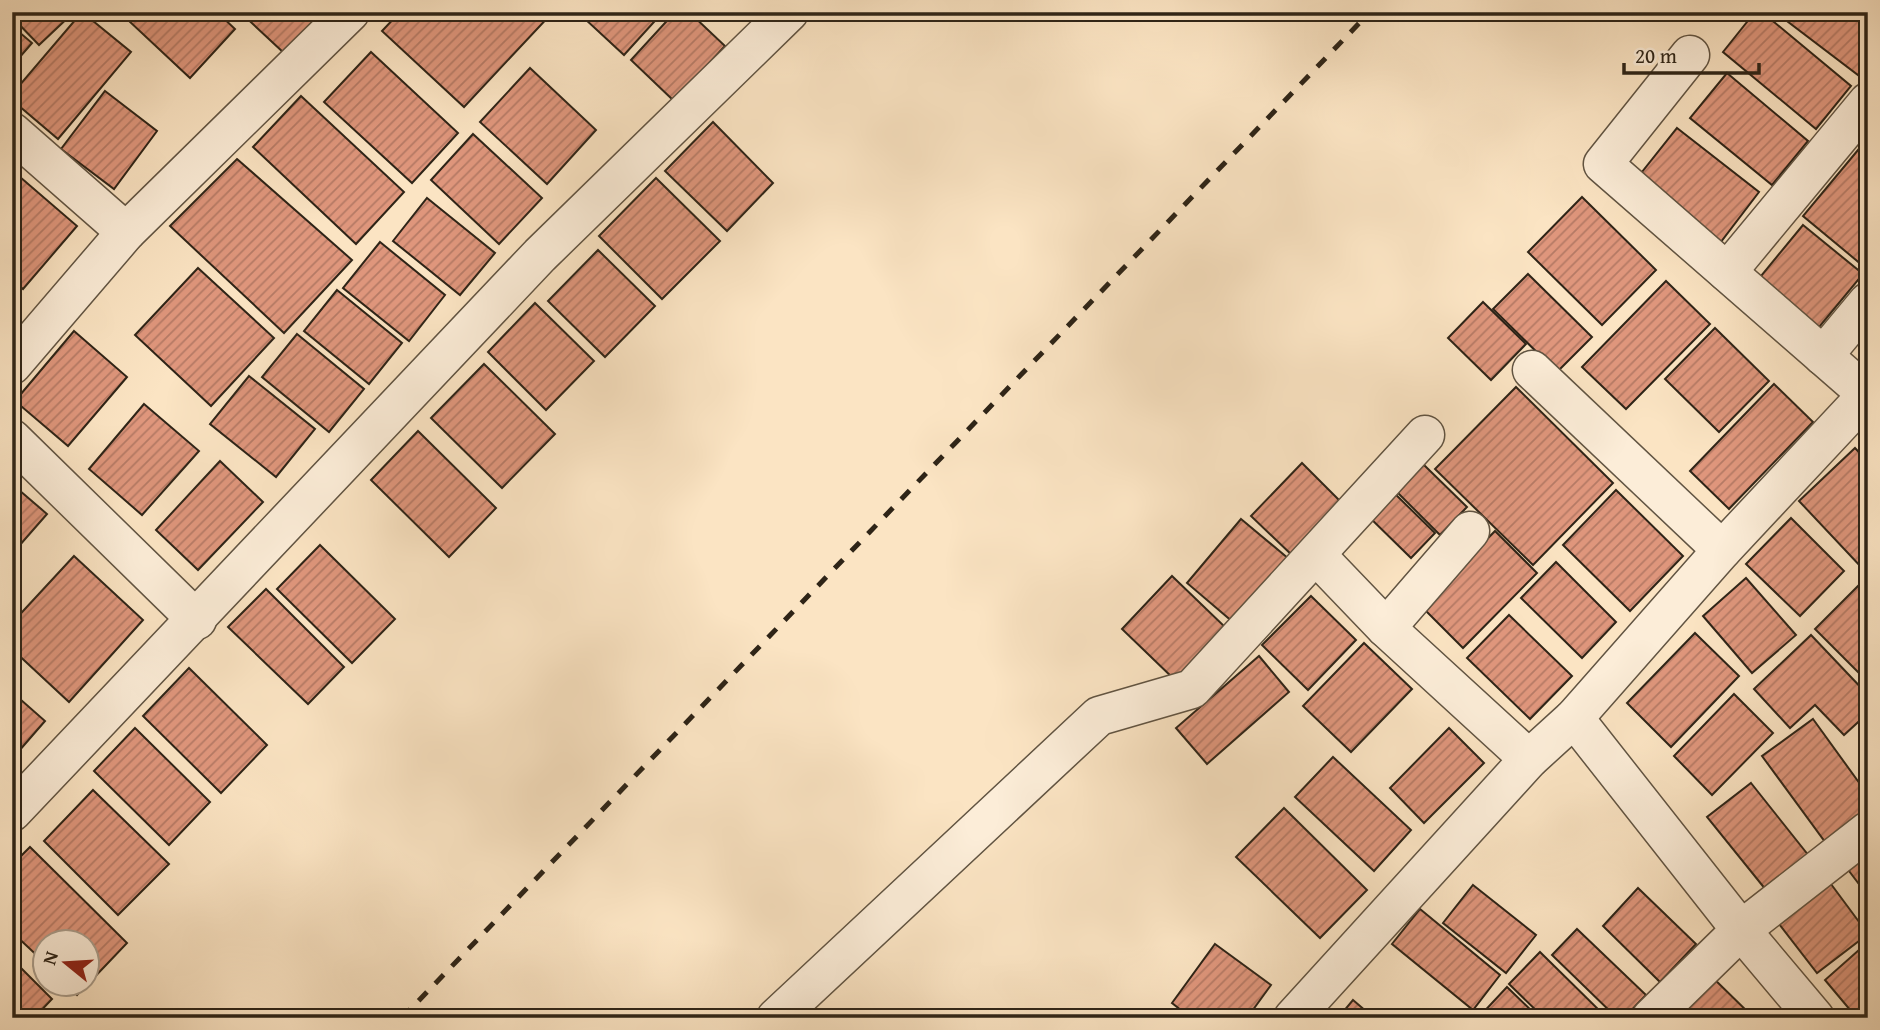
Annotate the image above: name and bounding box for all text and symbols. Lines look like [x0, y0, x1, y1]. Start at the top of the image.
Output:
scale bar [1624, 32, 1759, 76]
text: 20 m [1635, 40, 1677, 71]
north arrow [32, 928, 102, 998]
text: N [35, 947, 65, 968]

